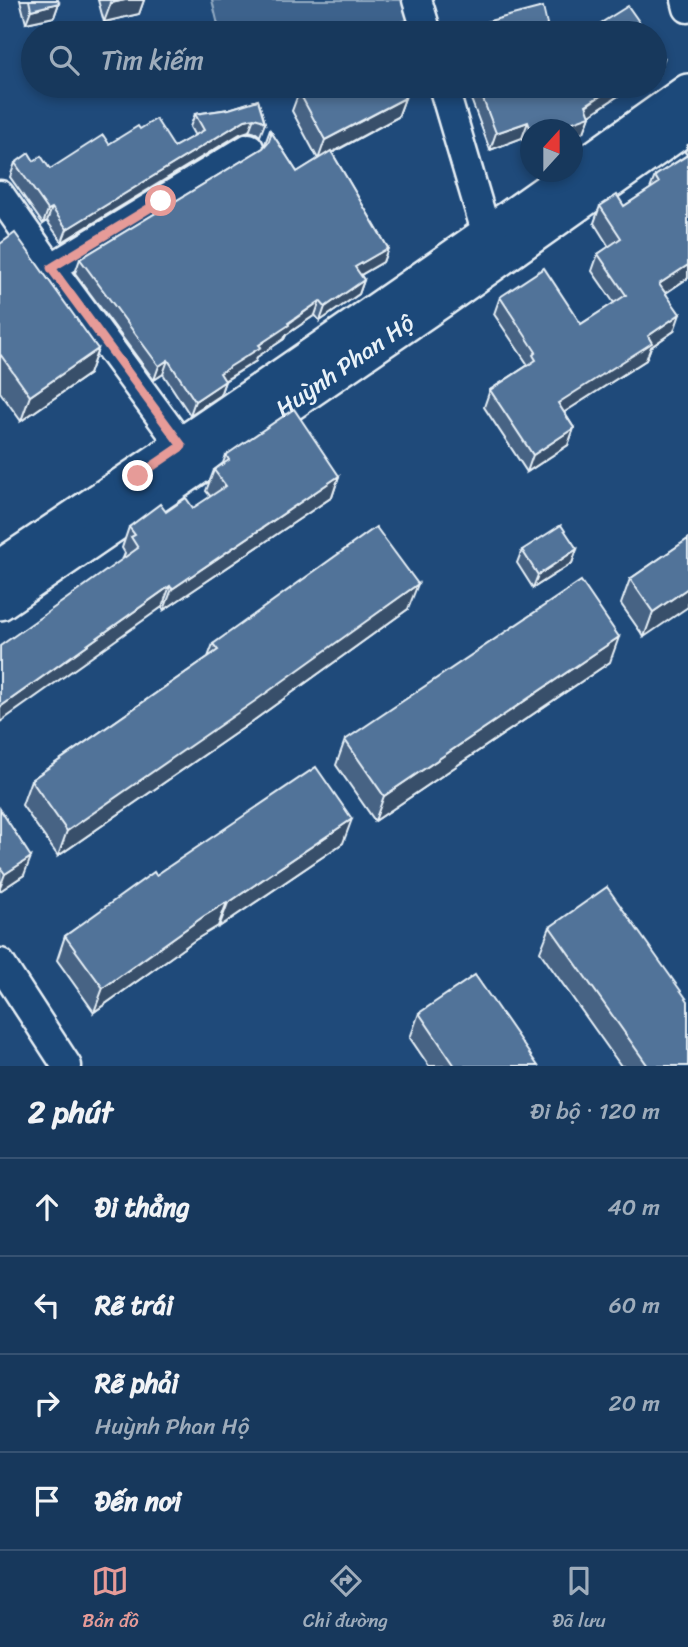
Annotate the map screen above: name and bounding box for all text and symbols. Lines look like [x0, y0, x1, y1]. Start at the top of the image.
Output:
search box [21, 21, 667, 98]
text: Tìm kiếm [101, 37, 204, 83]
icon: search [45, 41, 83, 79]
north arrow [520, 119, 583, 182]
route start [145, 185, 176, 216]
street label: Huỳnh Phan Hộ [266, 302, 424, 429]
route end [122, 460, 153, 491]
text: 2 phút [28, 1085, 113, 1139]
text: Đi bộ · 120 m [530, 1091, 660, 1132]
text: Đi thẳng [95, 1184, 190, 1230]
text: 40 m [607, 1187, 660, 1228]
icon: ahead [28, 1188, 66, 1226]
text: Rẽ trái [95, 1282, 173, 1328]
text: 60 m [609, 1285, 660, 1326]
icon: left [28, 1286, 66, 1324]
text: Rẽ phải [95, 1360, 179, 1406]
text: 20 m [609, 1383, 660, 1424]
icon: right [28, 1384, 66, 1422]
text: Huỳnh Phan Hộ [95, 1406, 249, 1447]
text: Đến nơi [95, 1478, 181, 1524]
icon: arrive [28, 1482, 66, 1520]
tab: Bản đồ [82, 1562, 139, 1637]
tab: Chỉ đường [303, 1562, 388, 1637]
tab: Đã lưu [552, 1562, 606, 1637]

